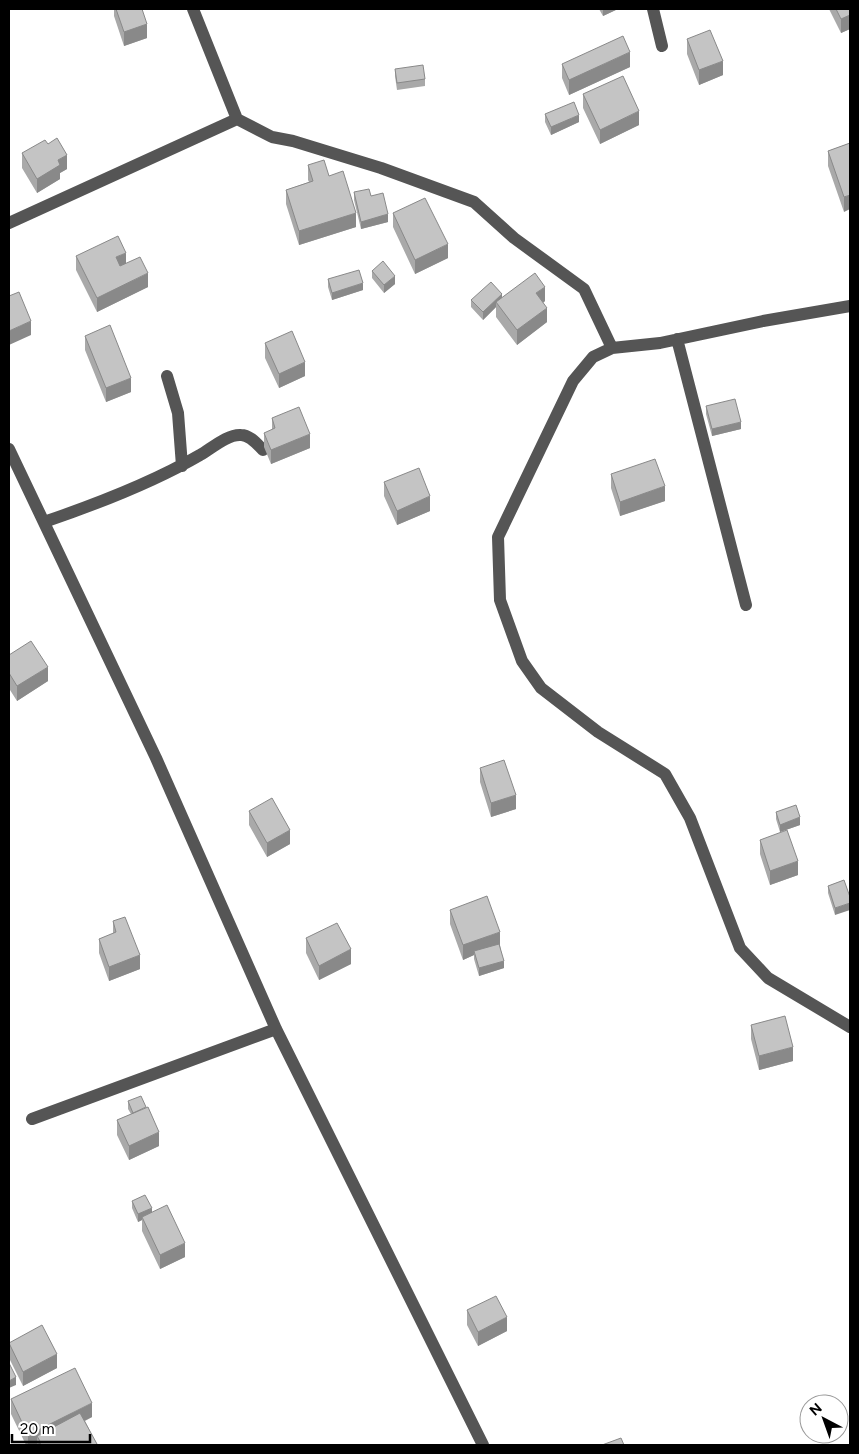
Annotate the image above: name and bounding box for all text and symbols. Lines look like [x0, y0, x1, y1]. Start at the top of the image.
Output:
north arrow [799, 1394, 849, 1444]
text: N [806, 1400, 825, 1420]
scale bar [12, 1412, 90, 1444]
text: 20 m [20, 1420, 54, 1438]

